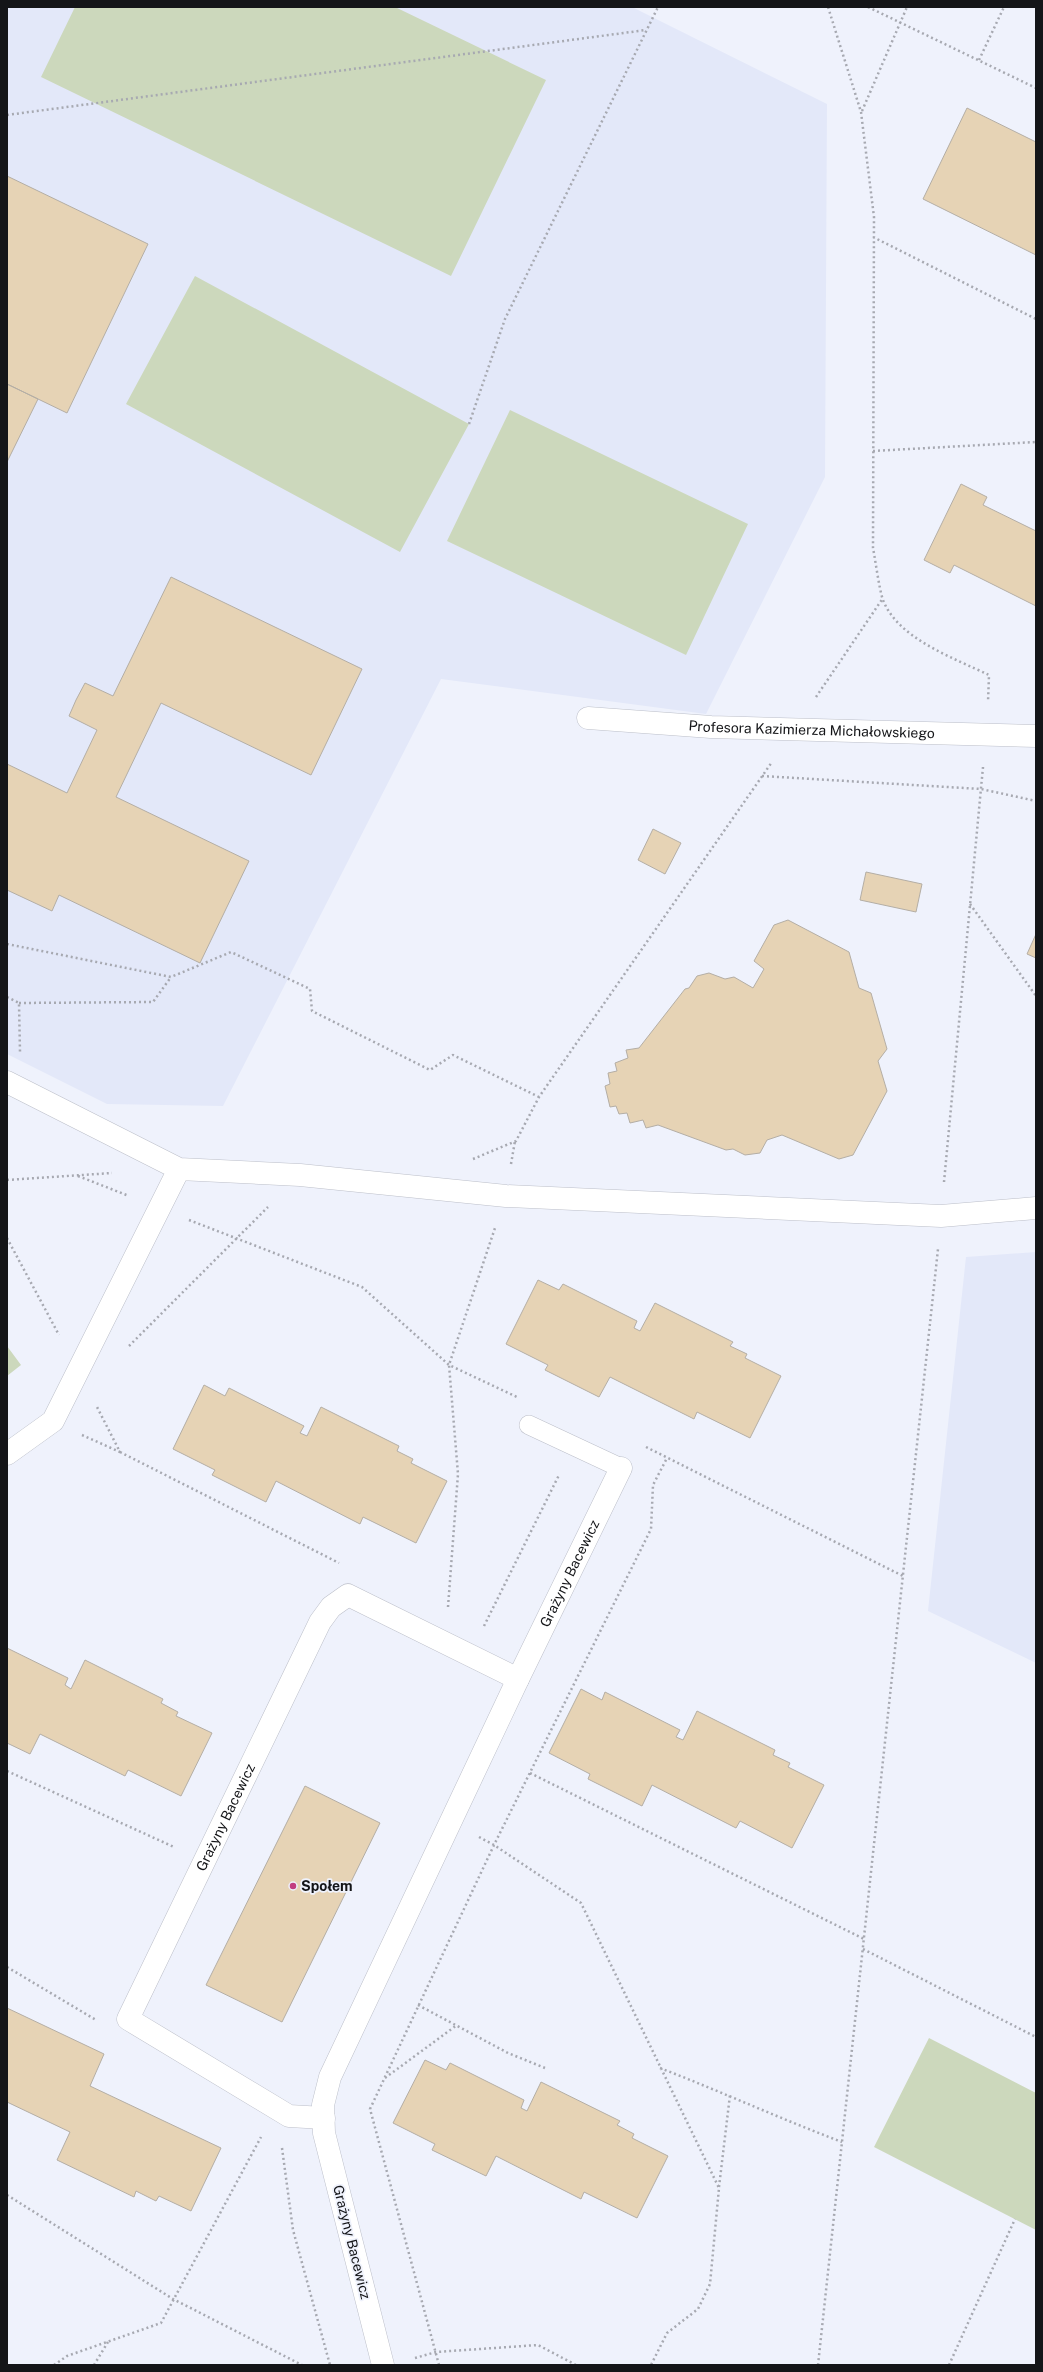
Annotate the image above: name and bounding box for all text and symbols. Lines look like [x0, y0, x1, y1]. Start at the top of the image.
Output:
street label: Profesora Kazimierza Michałowskiego [688, 717, 935, 741]
street label: Grażyny Bacewicz [537, 1517, 603, 1630]
street label: Grażyny Bacewicz [193, 1761, 258, 1874]
place label: Społem [301, 1878, 353, 1894]
marker: Społem [288, 1881, 298, 1891]
street label: Grażyny Bacewicz [330, 2183, 374, 2301]

